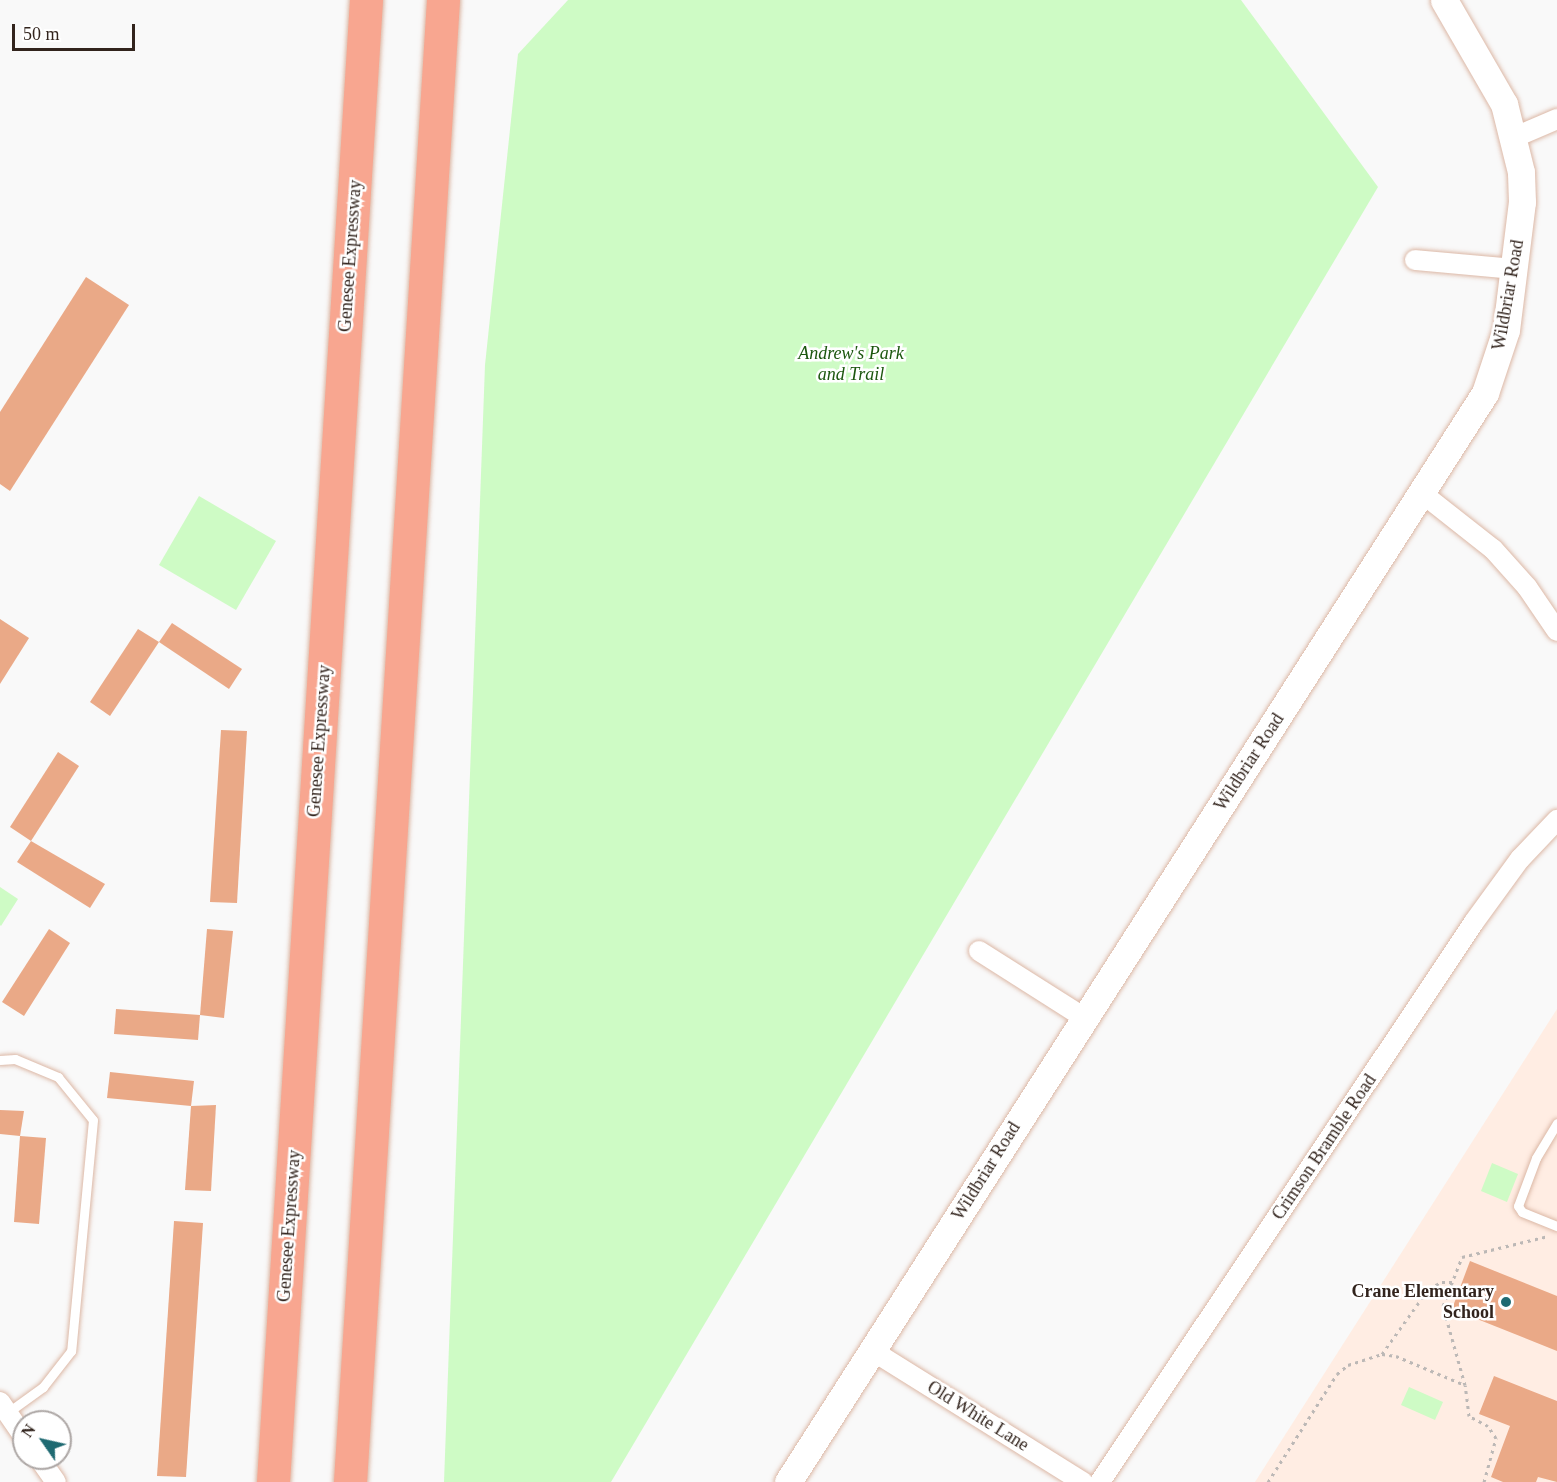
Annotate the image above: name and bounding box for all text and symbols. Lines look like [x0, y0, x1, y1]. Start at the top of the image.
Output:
scale bar [15, 12, 138, 50]
text: 50 m [23, 24, 60, 44]
street label: Genesee Expressway [334, 179, 366, 333]
street label: Wildbriar Road [1488, 238, 1528, 352]
park label: Andrew's Park and Trail [798, 343, 904, 386]
street label: Genesee Expressway [303, 664, 335, 818]
street label: Wildbriar Road [1210, 709, 1288, 815]
street label: Crimson Bramble Road [1267, 1070, 1381, 1224]
street label: Wildbriar Road [947, 1118, 1025, 1224]
street label: Genesee Expressway [273, 1149, 305, 1303]
place label: Crane Elementary School [1352, 1281, 1494, 1324]
marker: Crane Elementary School [1499, 1295, 1513, 1309]
street label: Old White Lane [923, 1376, 1033, 1456]
north arrow [12, 1410, 72, 1470]
text: N [18, 1421, 39, 1440]

